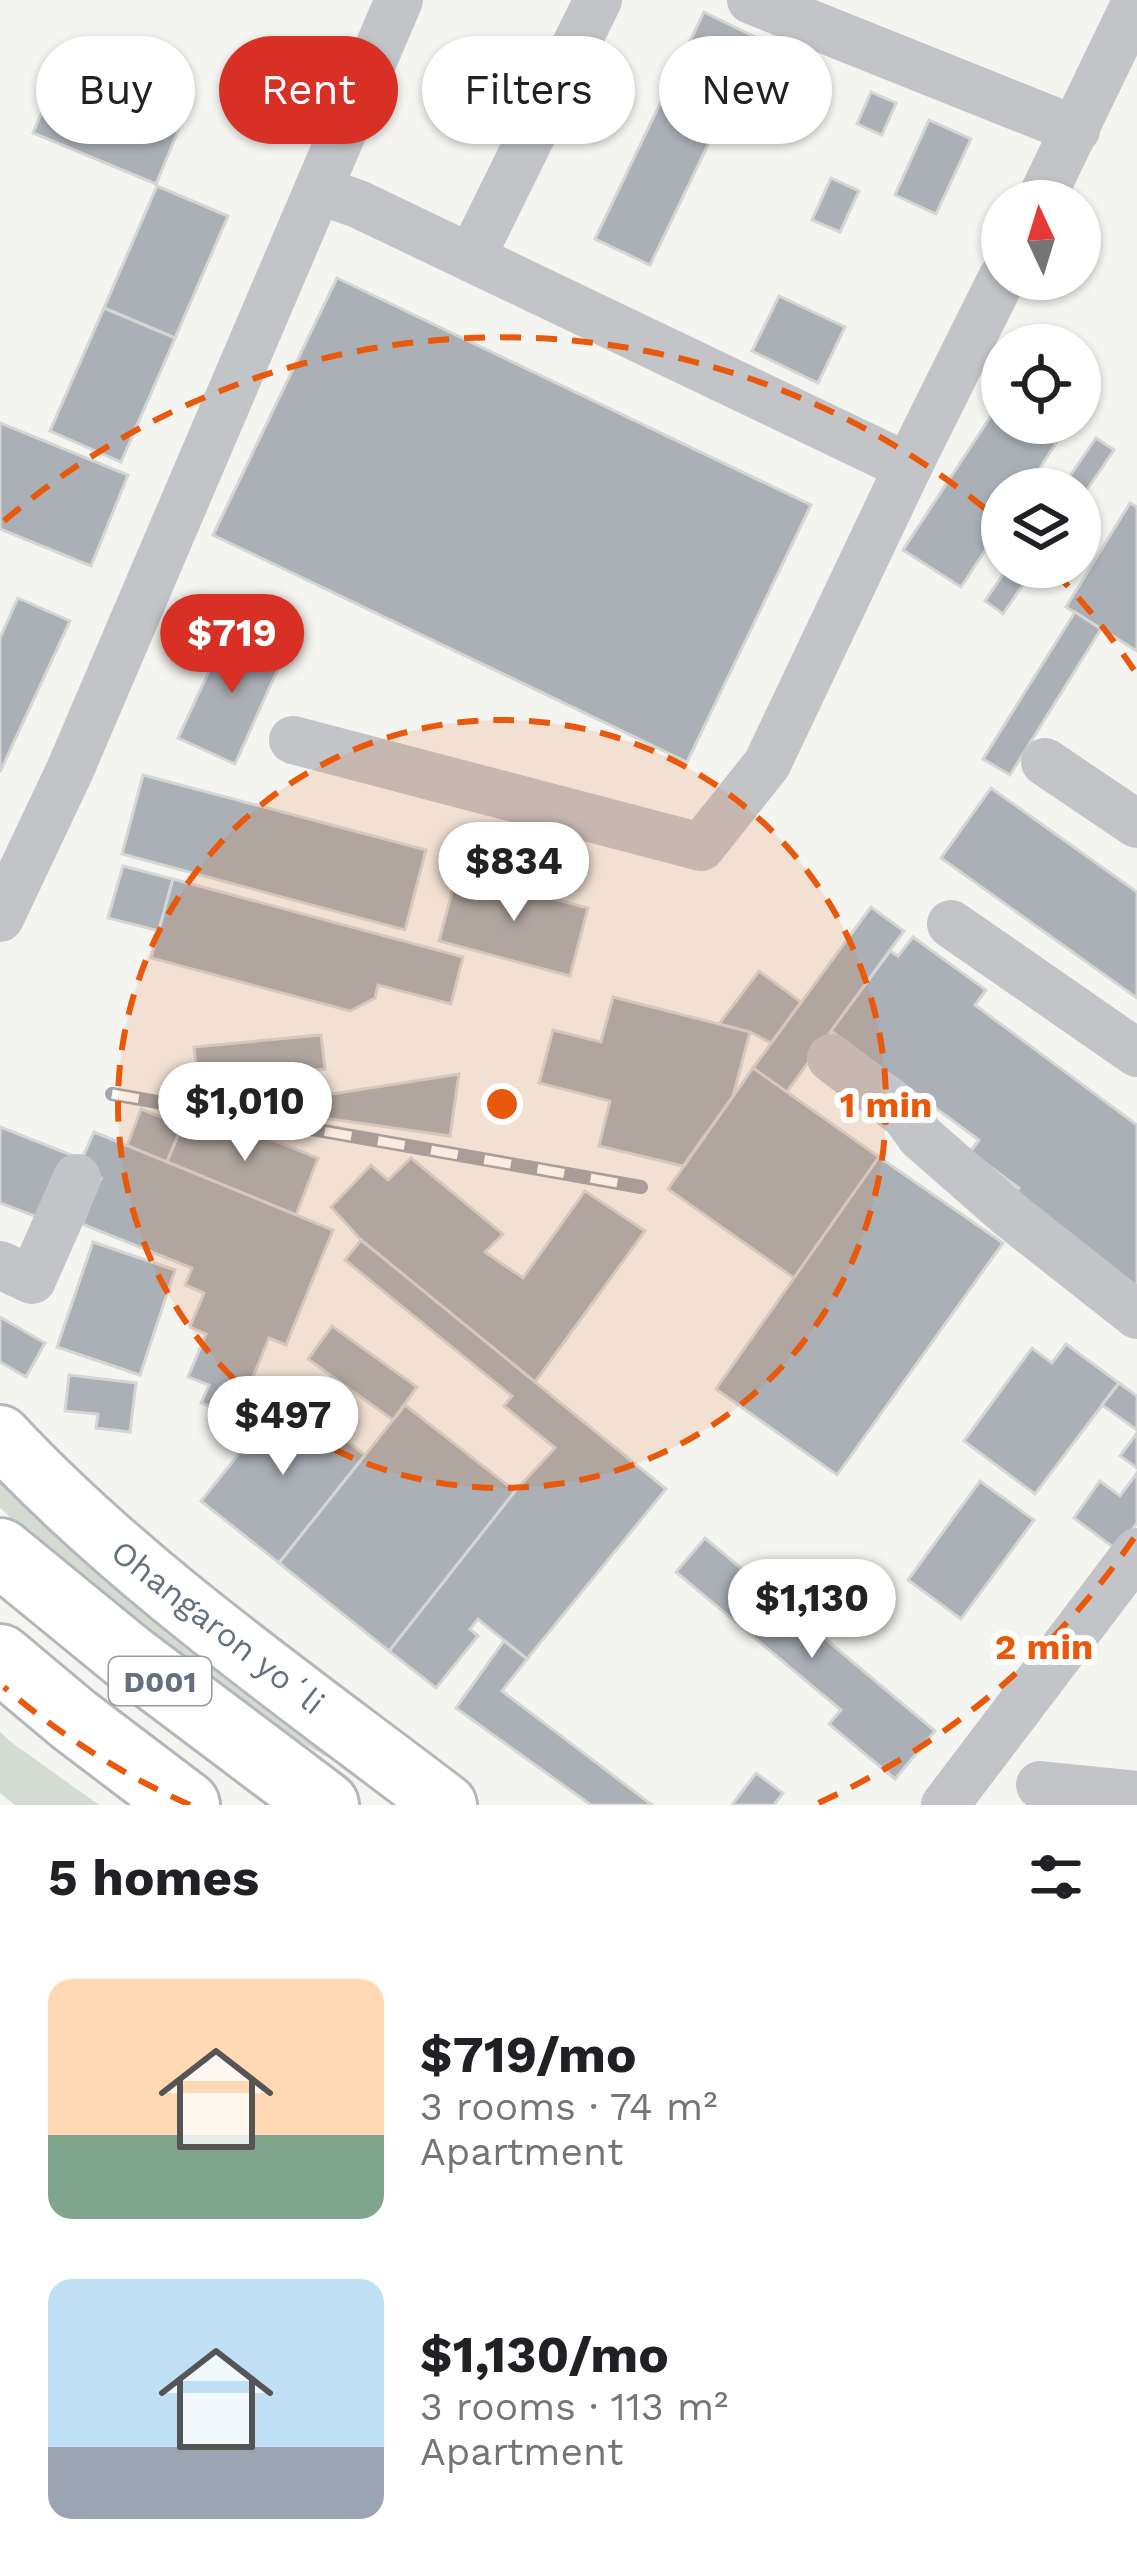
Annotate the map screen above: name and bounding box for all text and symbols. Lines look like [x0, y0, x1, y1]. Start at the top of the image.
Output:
chip: Buy [36, 36, 195, 144]
chip: Rent [219, 36, 398, 144]
chip: Filters [422, 36, 635, 144]
chip: New [659, 36, 832, 144]
north arrow [981, 180, 1101, 300]
map controls [981, 180, 1101, 588]
button: locate [981, 324, 1101, 444]
button: layers [981, 468, 1101, 588]
pin: $719 [161, 594, 303, 696]
text: $719 [187, 610, 277, 655]
pin: $834 [443, 822, 585, 924]
text: $834 [465, 838, 563, 883]
pin: $1,010 [147, 1062, 343, 1164]
text: $1,010 [185, 1078, 305, 1123]
centre of rings [481, 1083, 523, 1125]
text: 1 min [840, 1084, 932, 1126]
pin: $497 [212, 1376, 354, 1478]
text: $497 [235, 1392, 331, 1437]
street label: Ohangaron yoʻli [104, 1532, 332, 1722]
pin: $1,130 [714, 1559, 910, 1661]
text: $1,130 [755, 1575, 869, 1620]
text: 2 min [995, 1626, 1093, 1668]
road number: D001 [109, 1657, 211, 1705]
icon: filters [1023, 1844, 1089, 1910]
text: 5 homes [48, 1848, 259, 1907]
text: $719/mo [420, 2025, 637, 2084]
icon: home [144, 2027, 288, 2171]
text: 3 rooms · 74 m² [420, 2084, 718, 2129]
text: Apartment [420, 2129, 623, 2174]
text: $1,130/mo [420, 2325, 669, 2384]
icon: home [144, 2327, 288, 2471]
text: 3 rooms · 113 m² [420, 2384, 728, 2429]
text: Apartment [420, 2429, 623, 2474]

